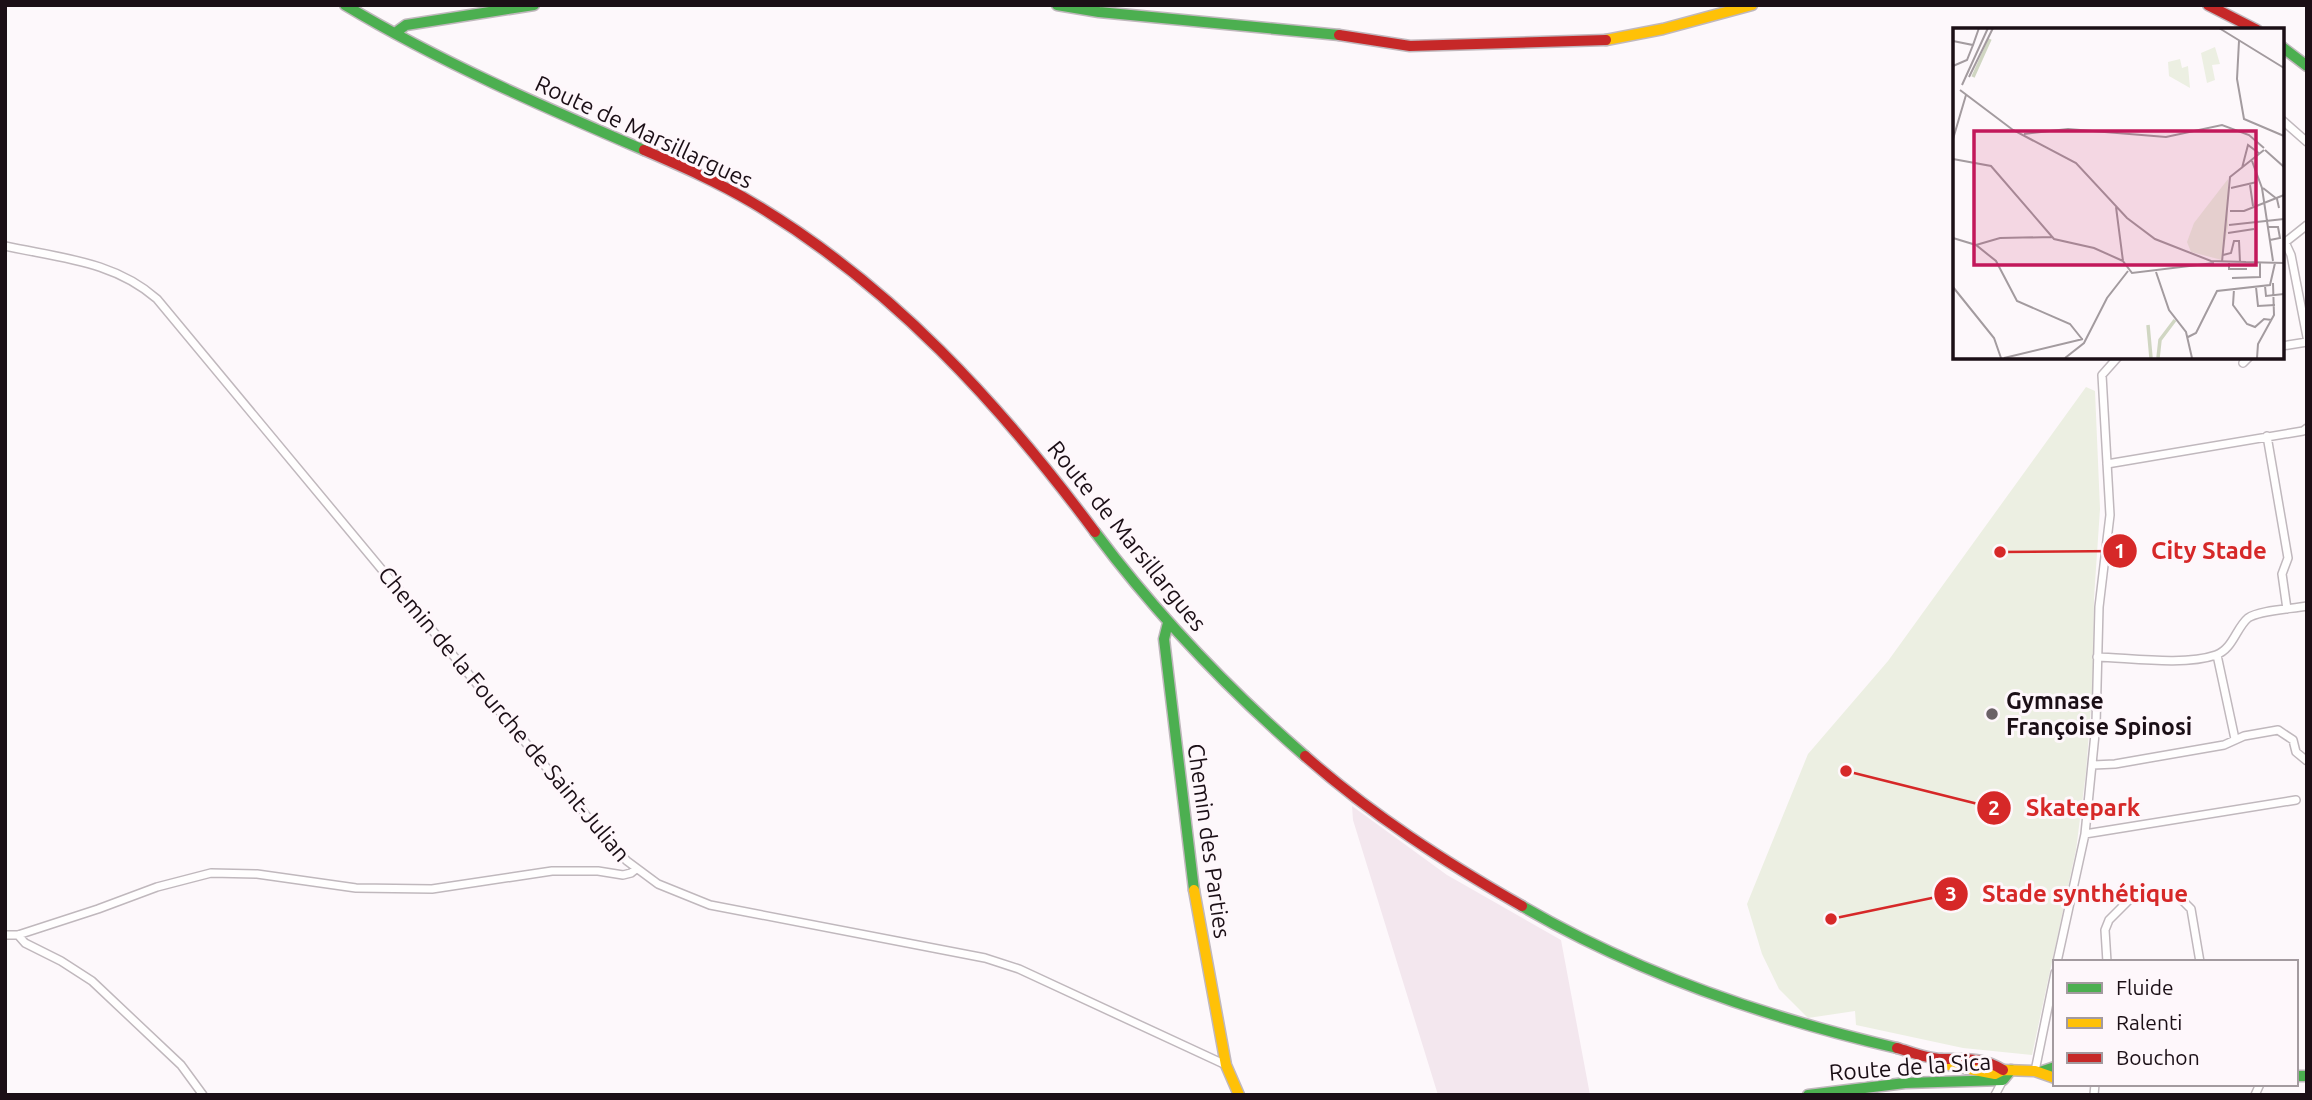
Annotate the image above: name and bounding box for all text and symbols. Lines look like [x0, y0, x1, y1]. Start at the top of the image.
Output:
inset map [1953, 28, 2284, 359]
street label: Route de Marsillargues [532, 70, 757, 193]
street label: Route de Marsillargues [1043, 436, 1212, 636]
callout: City Stade [2102, 529, 2281, 574]
text: City Stade [2151, 537, 2267, 564]
text: 1 [2114, 538, 2126, 562]
street label: Chemin de la Fourche de Saint-Julian [374, 561, 635, 866]
place label: Gymnase Françoise Spinosi [2006, 688, 2192, 740]
marker: Gymnase Françoise Spinosi [1984, 706, 2000, 722]
street label: Chemin des Parties [1183, 742, 1236, 940]
callout: Skatepark [1977, 785, 2154, 830]
text: Skatepark [2026, 794, 2141, 821]
text: 2 [1988, 795, 2000, 819]
callout: Stade synthétique [1933, 871, 2202, 916]
text: Stade synthétique [1982, 880, 2188, 907]
text: 3 [1945, 881, 1957, 905]
legend [2053, 960, 2298, 1086]
text: Fluide [2116, 975, 2174, 999]
text: Ralenti [2116, 1010, 2182, 1034]
text: Bouchon [2116, 1045, 2200, 1069]
street label: Route de la Sica [1828, 1048, 1992, 1085]

